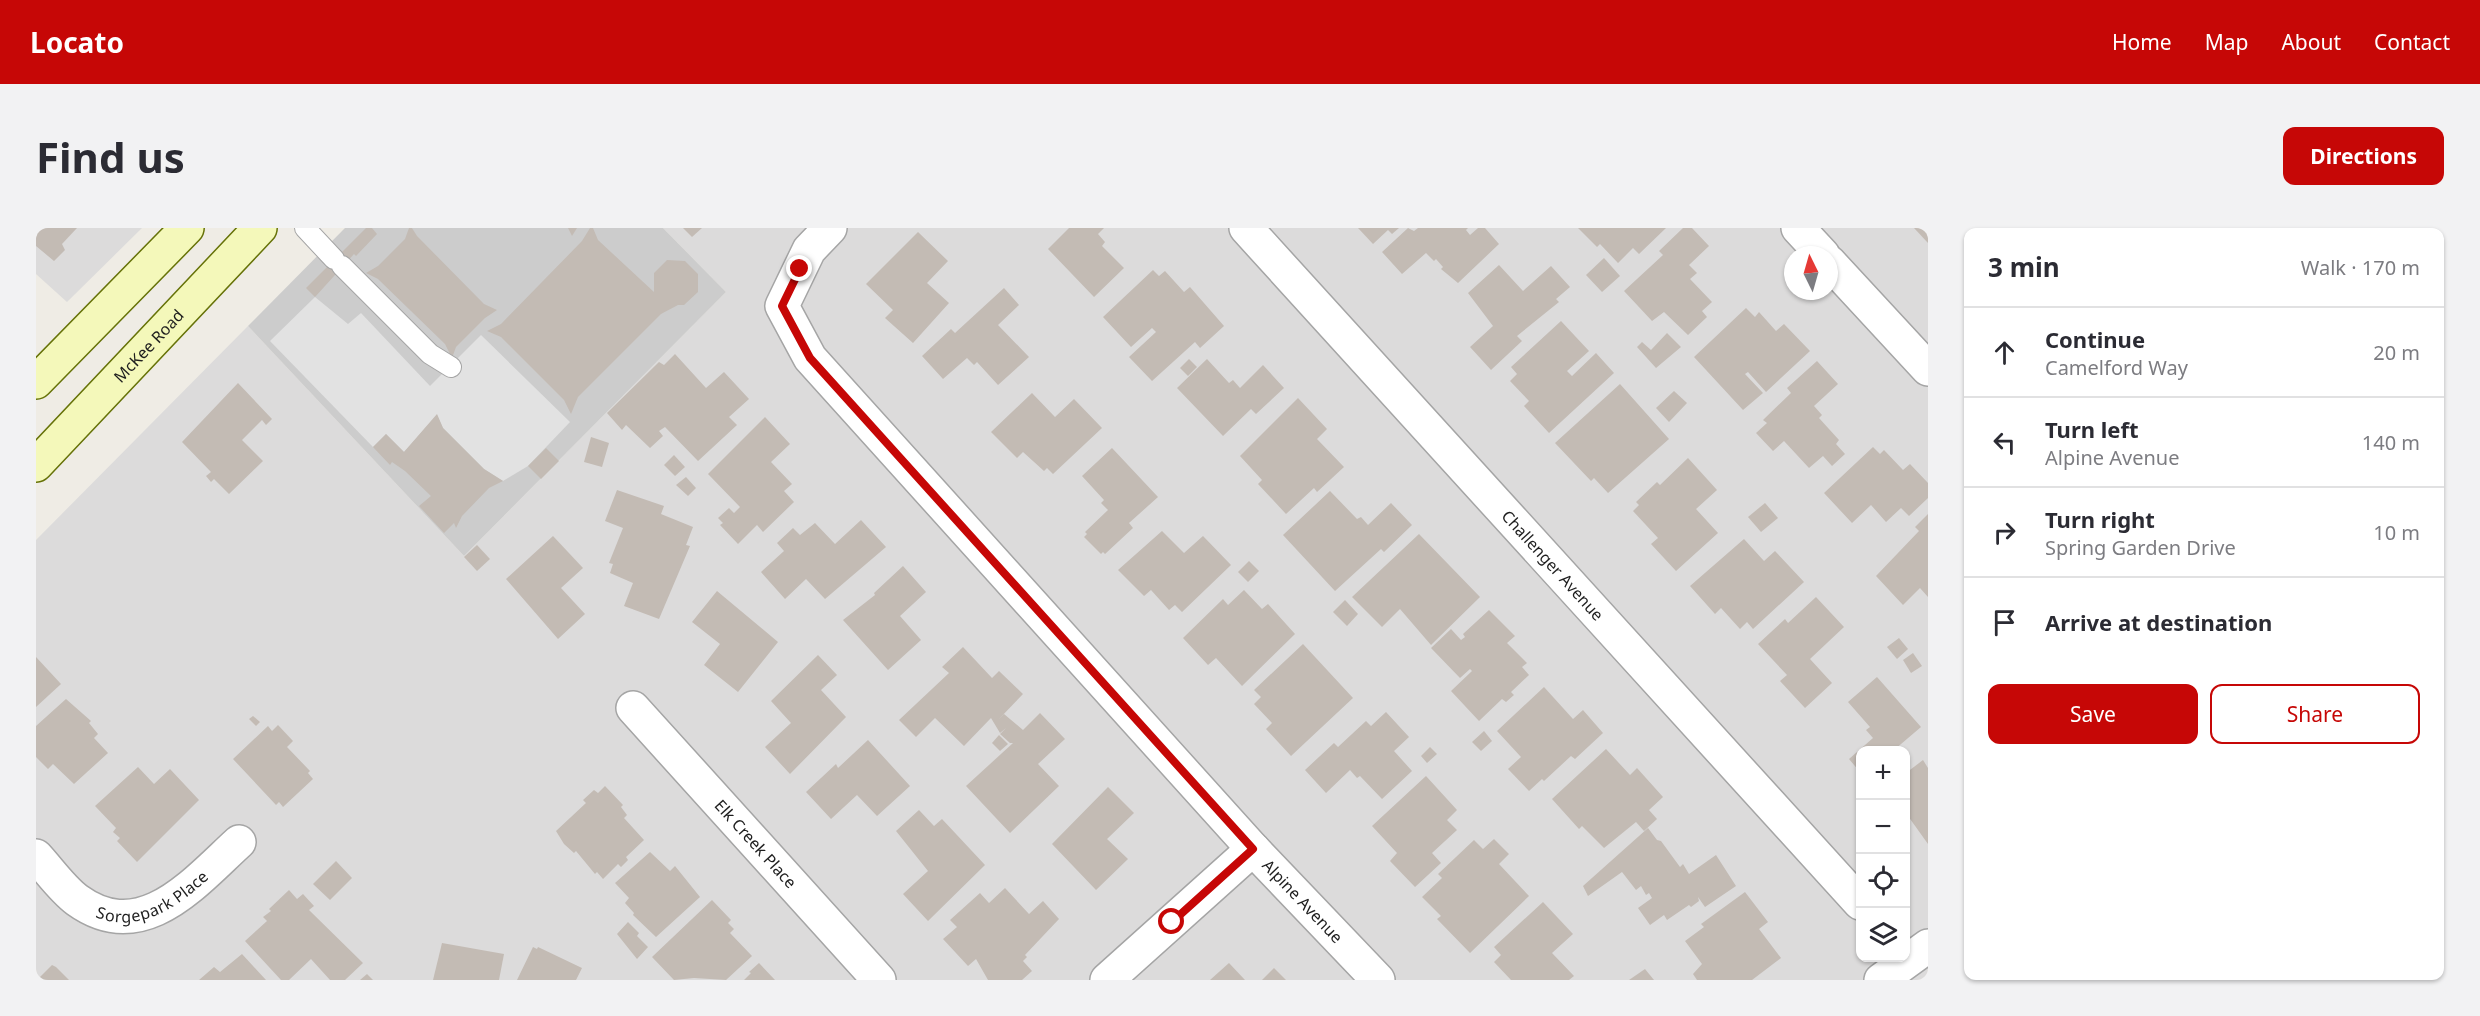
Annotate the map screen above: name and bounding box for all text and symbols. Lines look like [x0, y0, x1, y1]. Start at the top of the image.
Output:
text: Locato [30, 23, 124, 61]
text: Home [2112, 28, 2172, 56]
text: Map [2205, 28, 2248, 56]
text: About [2281, 28, 2341, 56]
text: Contact [2374, 28, 2450, 56]
button: Directions [2283, 127, 2444, 185]
text: Find us [36, 128, 185, 185]
north arrow [1784, 246, 1838, 300]
text: 3 min [1988, 249, 2060, 285]
text: Walk · 170 m [2301, 254, 2420, 281]
route end [786, 255, 812, 281]
street label: McKee Road [109, 305, 189, 387]
text: Continue [2045, 324, 2145, 354]
icon: ahead [1988, 336, 2021, 369]
text: 20 m [2373, 339, 2420, 366]
text: Camelford Way [2045, 354, 2188, 381]
text: Turn left [2045, 414, 2139, 444]
icon: left [1988, 426, 2021, 459]
text: 140 m [2362, 429, 2420, 456]
text: Alpine Avenue [2045, 444, 2179, 471]
text: Turn right [2045, 504, 2155, 534]
street label: Challenger Avenue [1497, 505, 1609, 625]
icon: right [1988, 516, 2021, 549]
text: 10 m [2373, 519, 2420, 546]
text: Spring Garden Drive [2045, 534, 2236, 561]
icon: arrive [1988, 606, 2021, 639]
text: Arrive at destination [2045, 607, 2272, 637]
button: Save [1988, 684, 2198, 744]
button: Share [2210, 684, 2420, 744]
map controls [1856, 746, 1910, 962]
button: + [1856, 746, 1910, 800]
street label: Elk Creek Place [710, 795, 802, 893]
button: − [1856, 800, 1910, 854]
button: locate [1856, 854, 1910, 908]
street label: Alpine Avenue [1258, 855, 1348, 948]
street label: Sorgepark Place [93, 866, 213, 928]
route start [1158, 908, 1184, 934]
button: layers [1856, 908, 1910, 962]

